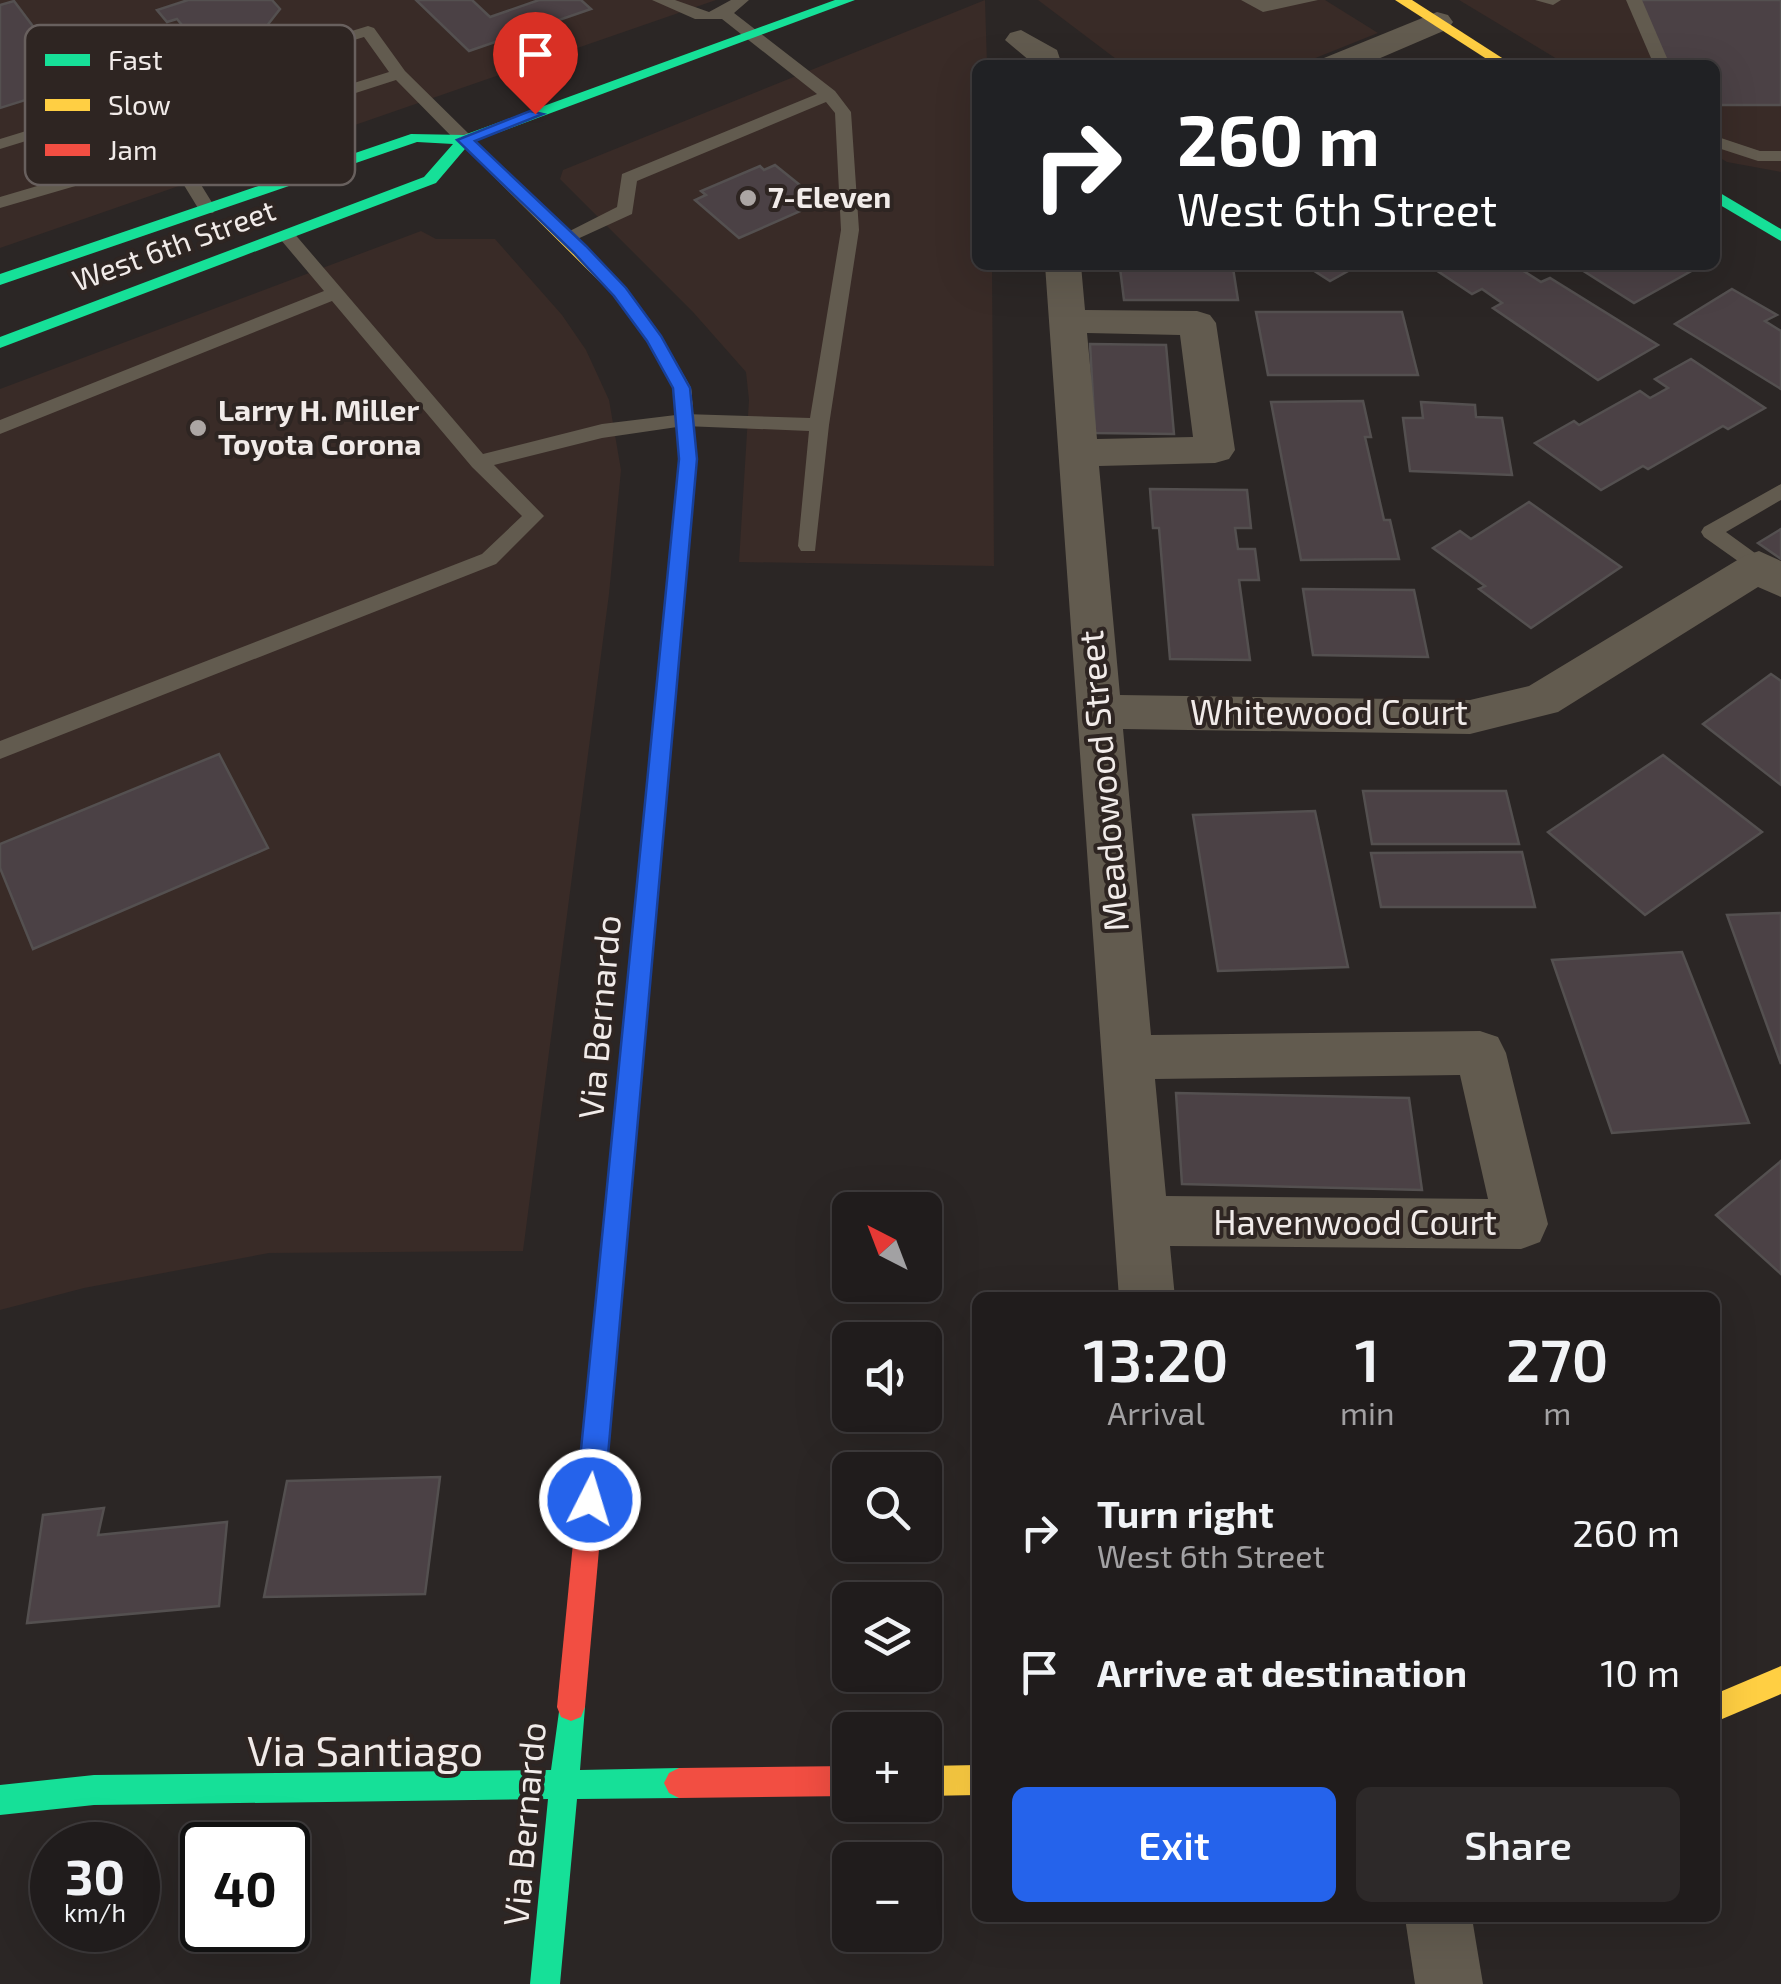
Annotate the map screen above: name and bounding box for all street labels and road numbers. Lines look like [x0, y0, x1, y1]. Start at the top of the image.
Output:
street label: West 6th Street [67, 191, 280, 298]
street label: Meadowood Street [1068, 629, 1136, 934]
street label: Whitewood Court [1190, 690, 1468, 732]
street label: Via Bernardo [568, 913, 628, 1121]
street label: Havenwood Court [1213, 1200, 1497, 1242]
street label: Via Bernardo [493, 1720, 553, 1928]
street label: Via Santiago [247, 1724, 483, 1774]

